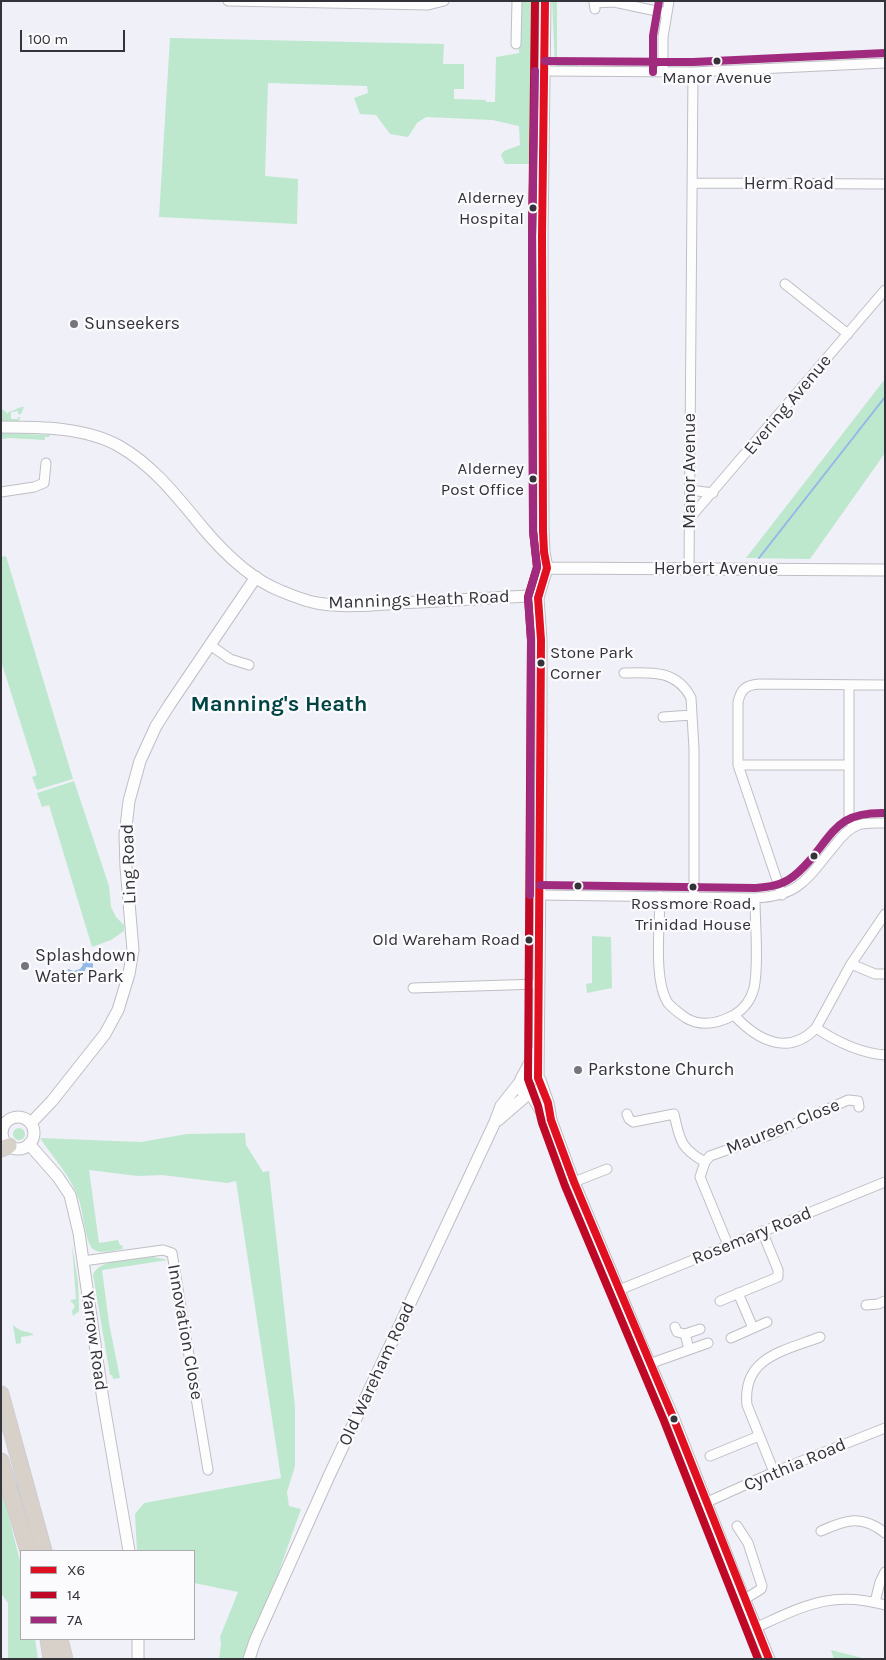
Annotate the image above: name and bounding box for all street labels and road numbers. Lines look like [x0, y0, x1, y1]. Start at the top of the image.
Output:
street label: Herm Road [744, 173, 834, 195]
street label: Evering Avenue [740, 350, 836, 460]
street label: Manor Avenue [679, 413, 701, 529]
street label: Herbert Avenue [654, 558, 778, 580]
street label: Mannings Heath Road [328, 586, 510, 614]
street label: Ling Road [117, 823, 141, 905]
street label: Maureen Close [723, 1094, 843, 1160]
street label: Rosemary Road [689, 1202, 815, 1270]
street label: Innovation Close [162, 1263, 208, 1401]
street label: Yarrow Road [76, 1290, 112, 1392]
street label: Old Wareham Road [334, 1299, 420, 1449]
street label: Cynthia Road [741, 1434, 849, 1496]

